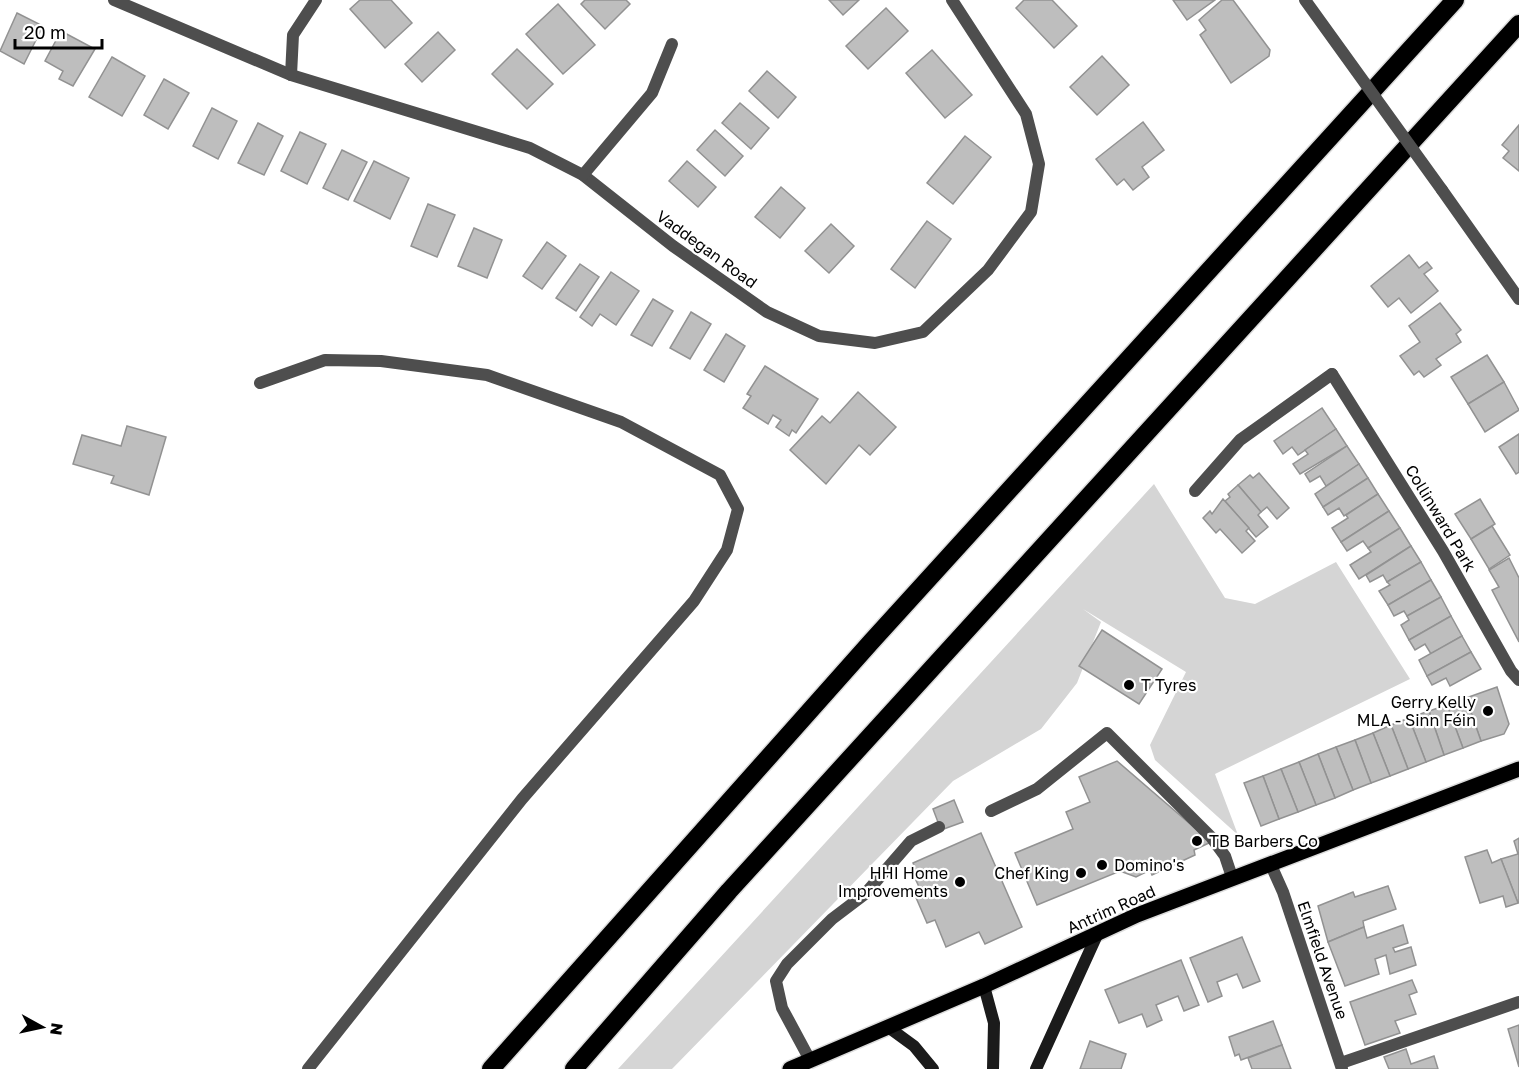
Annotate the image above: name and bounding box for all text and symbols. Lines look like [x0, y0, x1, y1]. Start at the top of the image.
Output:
scale bar [15, 12, 102, 50]
text: 20 m [24, 21, 66, 43]
street label: Vaddegan Road [653, 206, 761, 292]
street label: Collinward Park [1401, 461, 1481, 575]
place label: T Tyres [1141, 675, 1196, 695]
marker: T Tyres [1122, 678, 1136, 692]
place label: Gerry Kelly MLA - Sinn Féin [1357, 692, 1476, 730]
marker: Gerry Kelly MLA - Sinn Féin [1481, 704, 1495, 718]
place label: TB Barbers Co [1209, 831, 1318, 851]
marker: TB Barbers Co [1190, 834, 1204, 848]
place label: Domino's [1114, 855, 1185, 875]
marker: Domino's [1095, 858, 1109, 872]
place label: HHI Home Improvements [838, 863, 948, 901]
place label: Chef King [994, 863, 1069, 883]
marker: Chef King [1074, 866, 1088, 880]
marker: HHI Home Improvements [953, 875, 967, 889]
street label: Antrim Road [1064, 881, 1158, 937]
street label: Elmfield Avenue [1293, 898, 1353, 1022]
north arrow [12, 997, 72, 1057]
text: N [46, 1022, 68, 1037]

